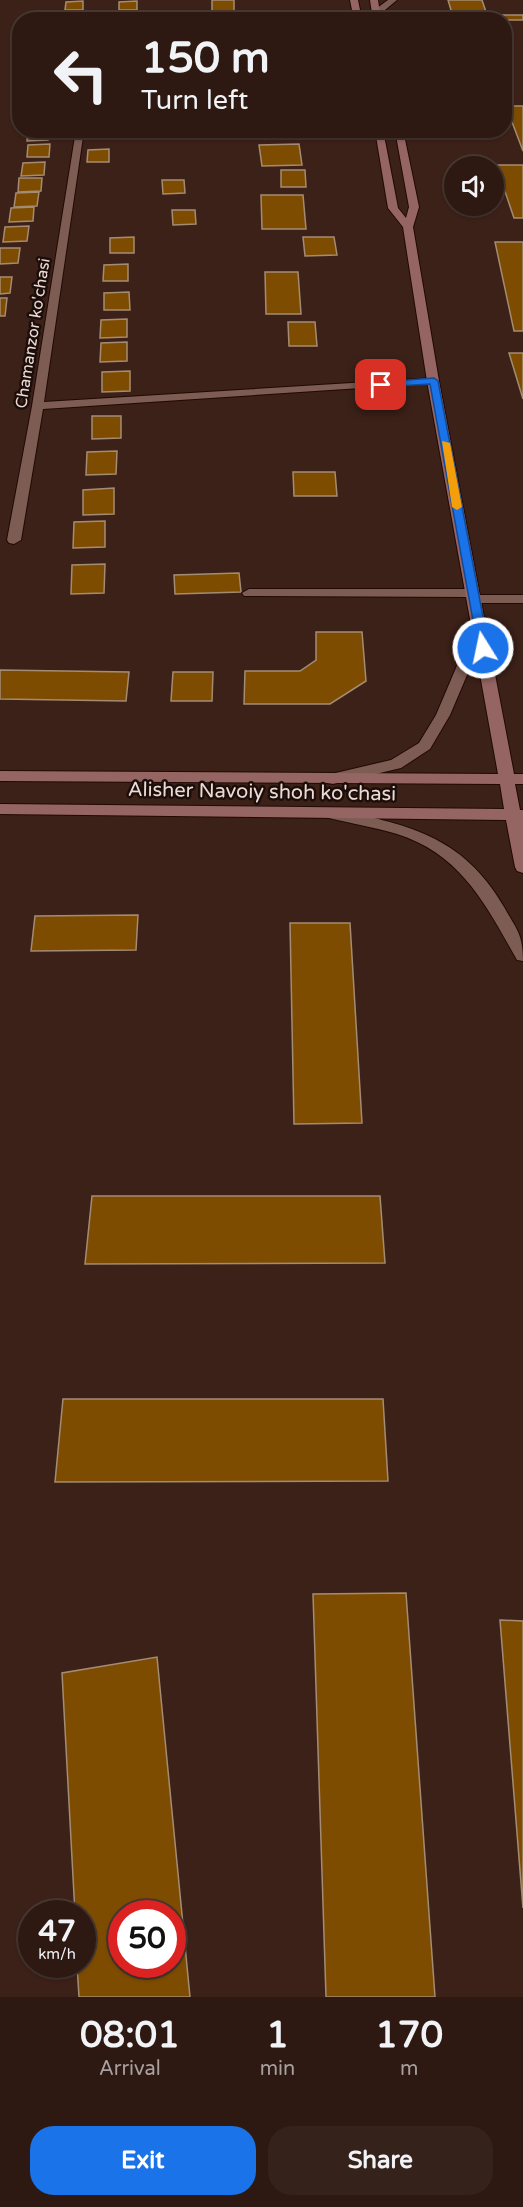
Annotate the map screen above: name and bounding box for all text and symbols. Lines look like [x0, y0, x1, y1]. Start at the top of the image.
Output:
text: 150 m [141, 33, 270, 84]
icon: left [42, 36, 120, 114]
text: Turn left [141, 84, 248, 117]
map controls [444, 156, 504, 216]
button: sound [444, 156, 504, 216]
street label: Chamanzor ko'chasi [11, 257, 55, 410]
pin [355, 359, 406, 410]
icon: arrive [364, 368, 397, 401]
position arrow [451, 616, 515, 680]
street label: Alisher Navoiy shoh ko'chasi [128, 778, 396, 806]
speed limit sign: 50 [108, 1900, 186, 1978]
text: 47 [38, 1913, 76, 1950]
text: km/h [38, 1945, 76, 1963]
text: 08:01 [80, 2014, 180, 2057]
text: 1 [266, 2014, 289, 2057]
text: 170 [375, 2014, 443, 2057]
text: Arrival [99, 2057, 161, 2081]
text: min [260, 2057, 295, 2081]
text: m [400, 2057, 418, 2081]
button: Exit [30, 2126, 256, 2195]
button: Share [268, 2126, 493, 2195]

